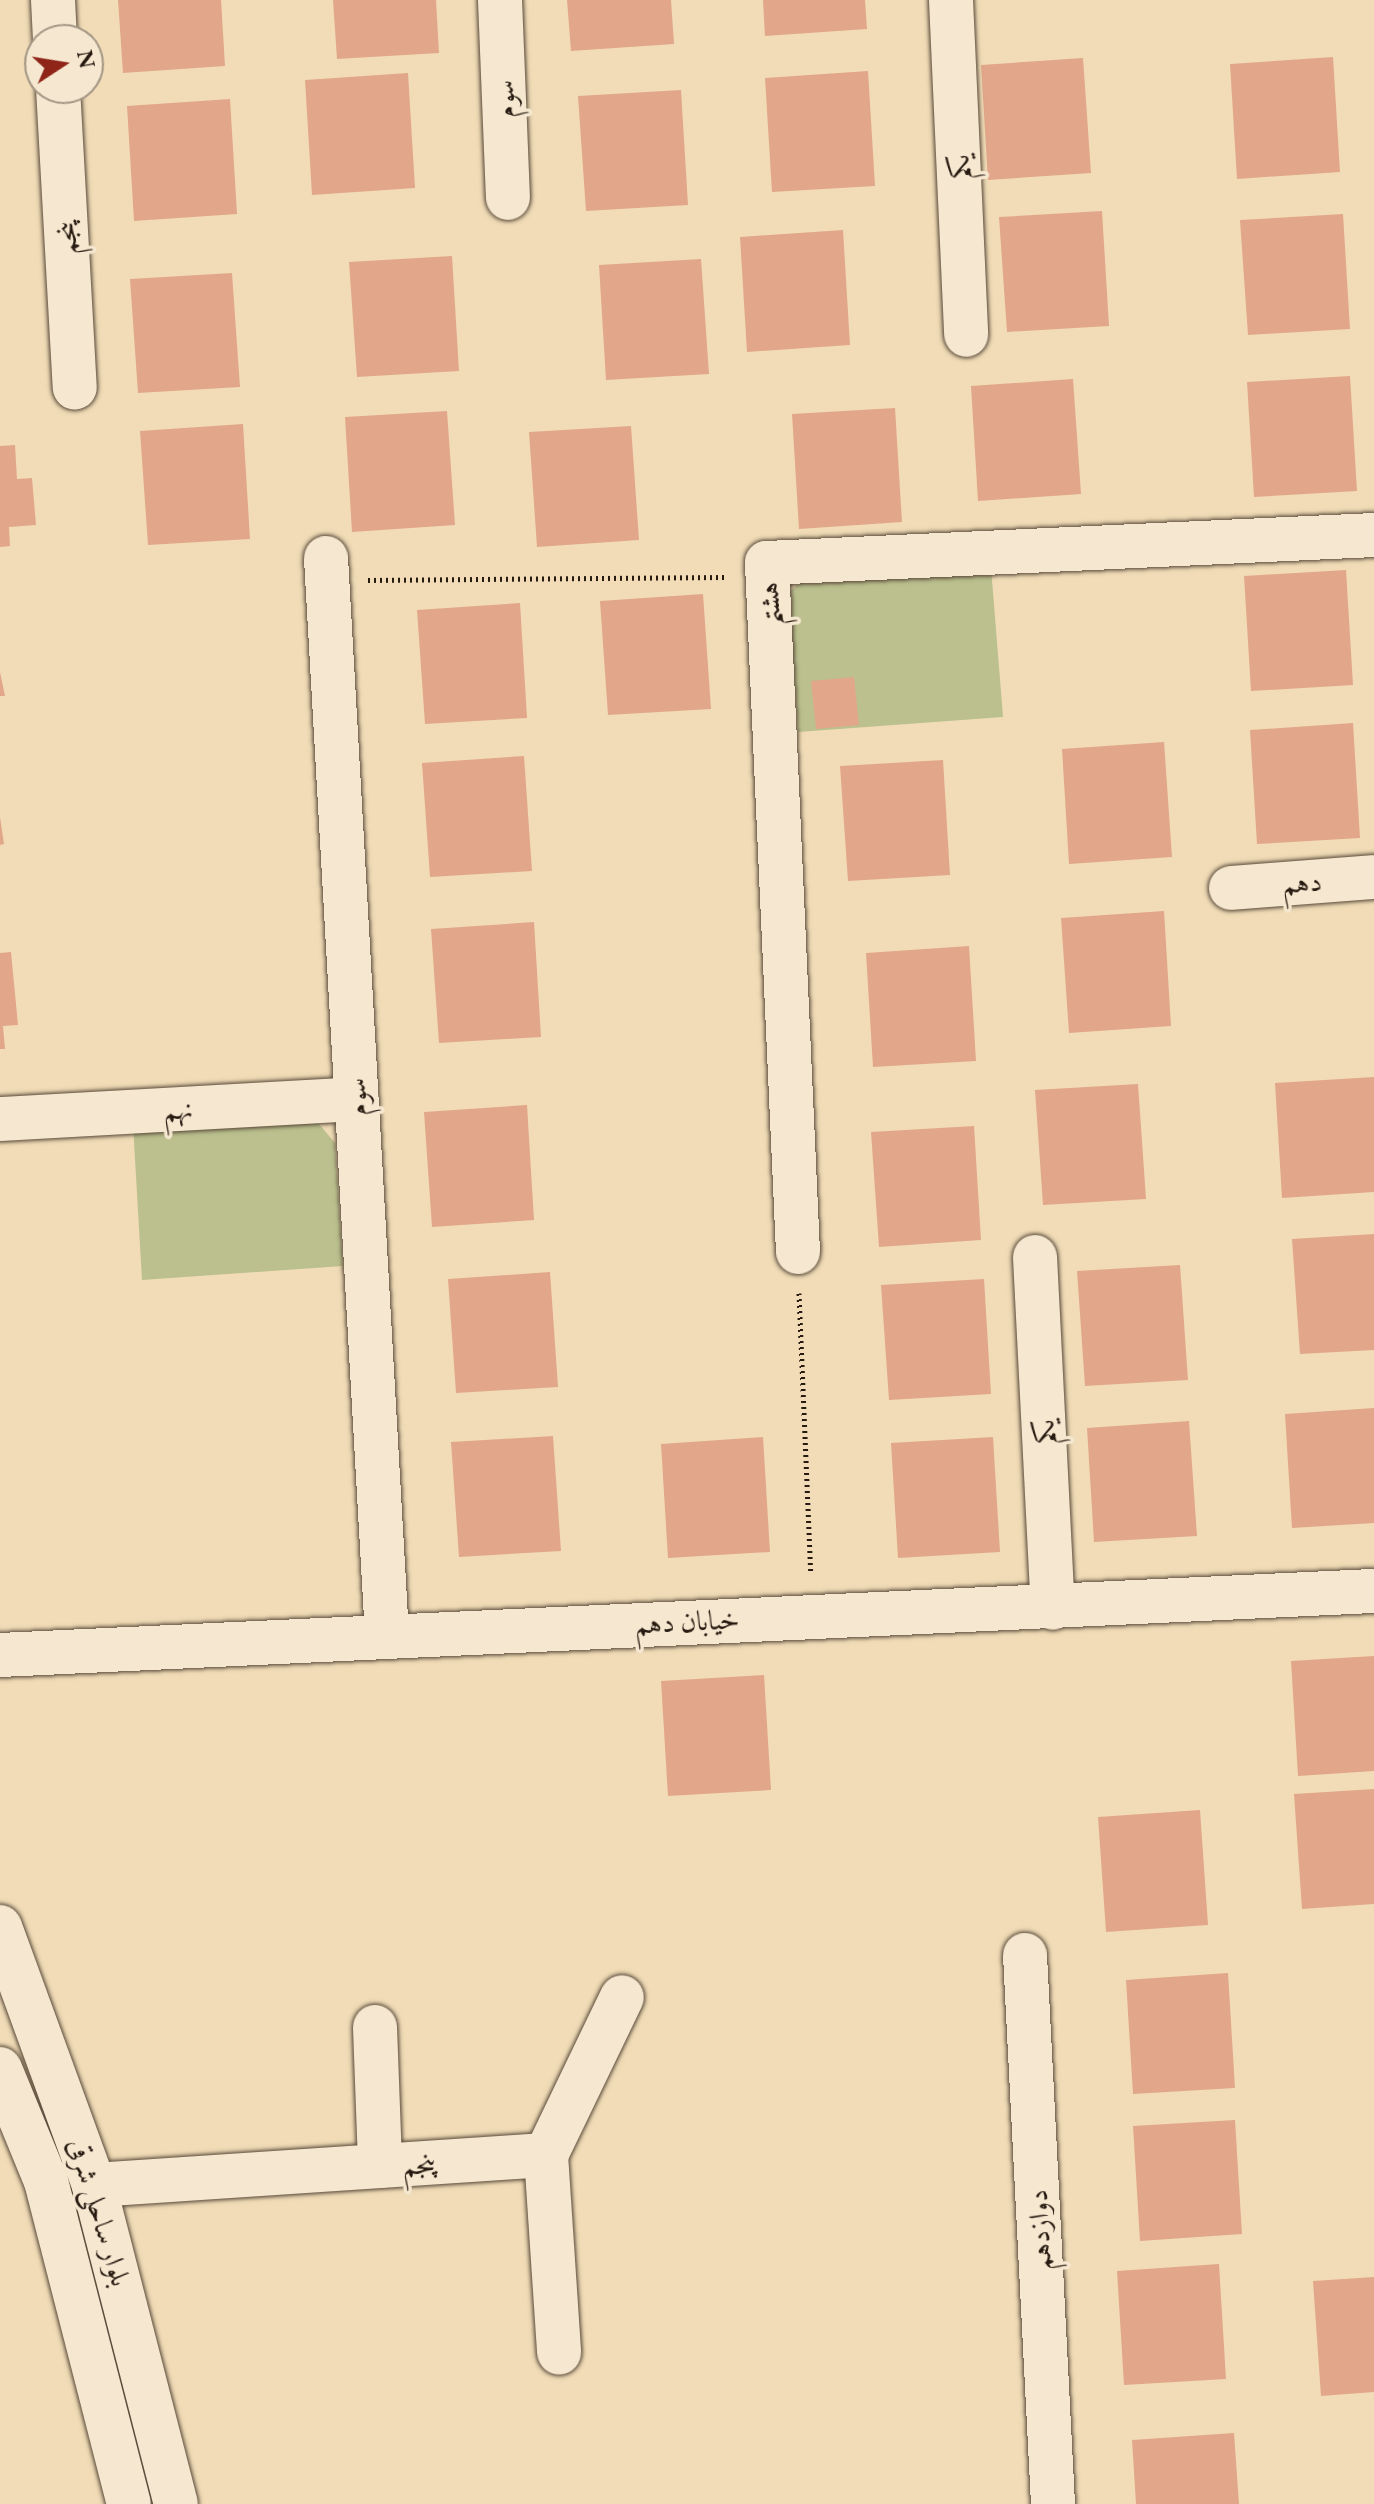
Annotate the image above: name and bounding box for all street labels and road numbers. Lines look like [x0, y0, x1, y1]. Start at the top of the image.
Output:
street label: سوم [487, 79, 521, 119]
street label: یکم [942, 154, 976, 180]
street label: پنجم [48, 220, 84, 256]
street label: هشتم [751, 581, 787, 627]
street label: دهم [1281, 864, 1323, 900]
street label: سوم [338, 1077, 374, 1117]
street label: نهم [162, 1091, 194, 1127]
street label: یکم [1027, 1419, 1061, 1445]
street label: خیابان دهم [634, 1601, 740, 1641]
street label: بلوار ساحلی شرقی [62, 2134, 138, 2290]
street label: پنجم [401, 2146, 437, 2182]
street label: دوازدهم [1020, 2189, 1058, 2271]

